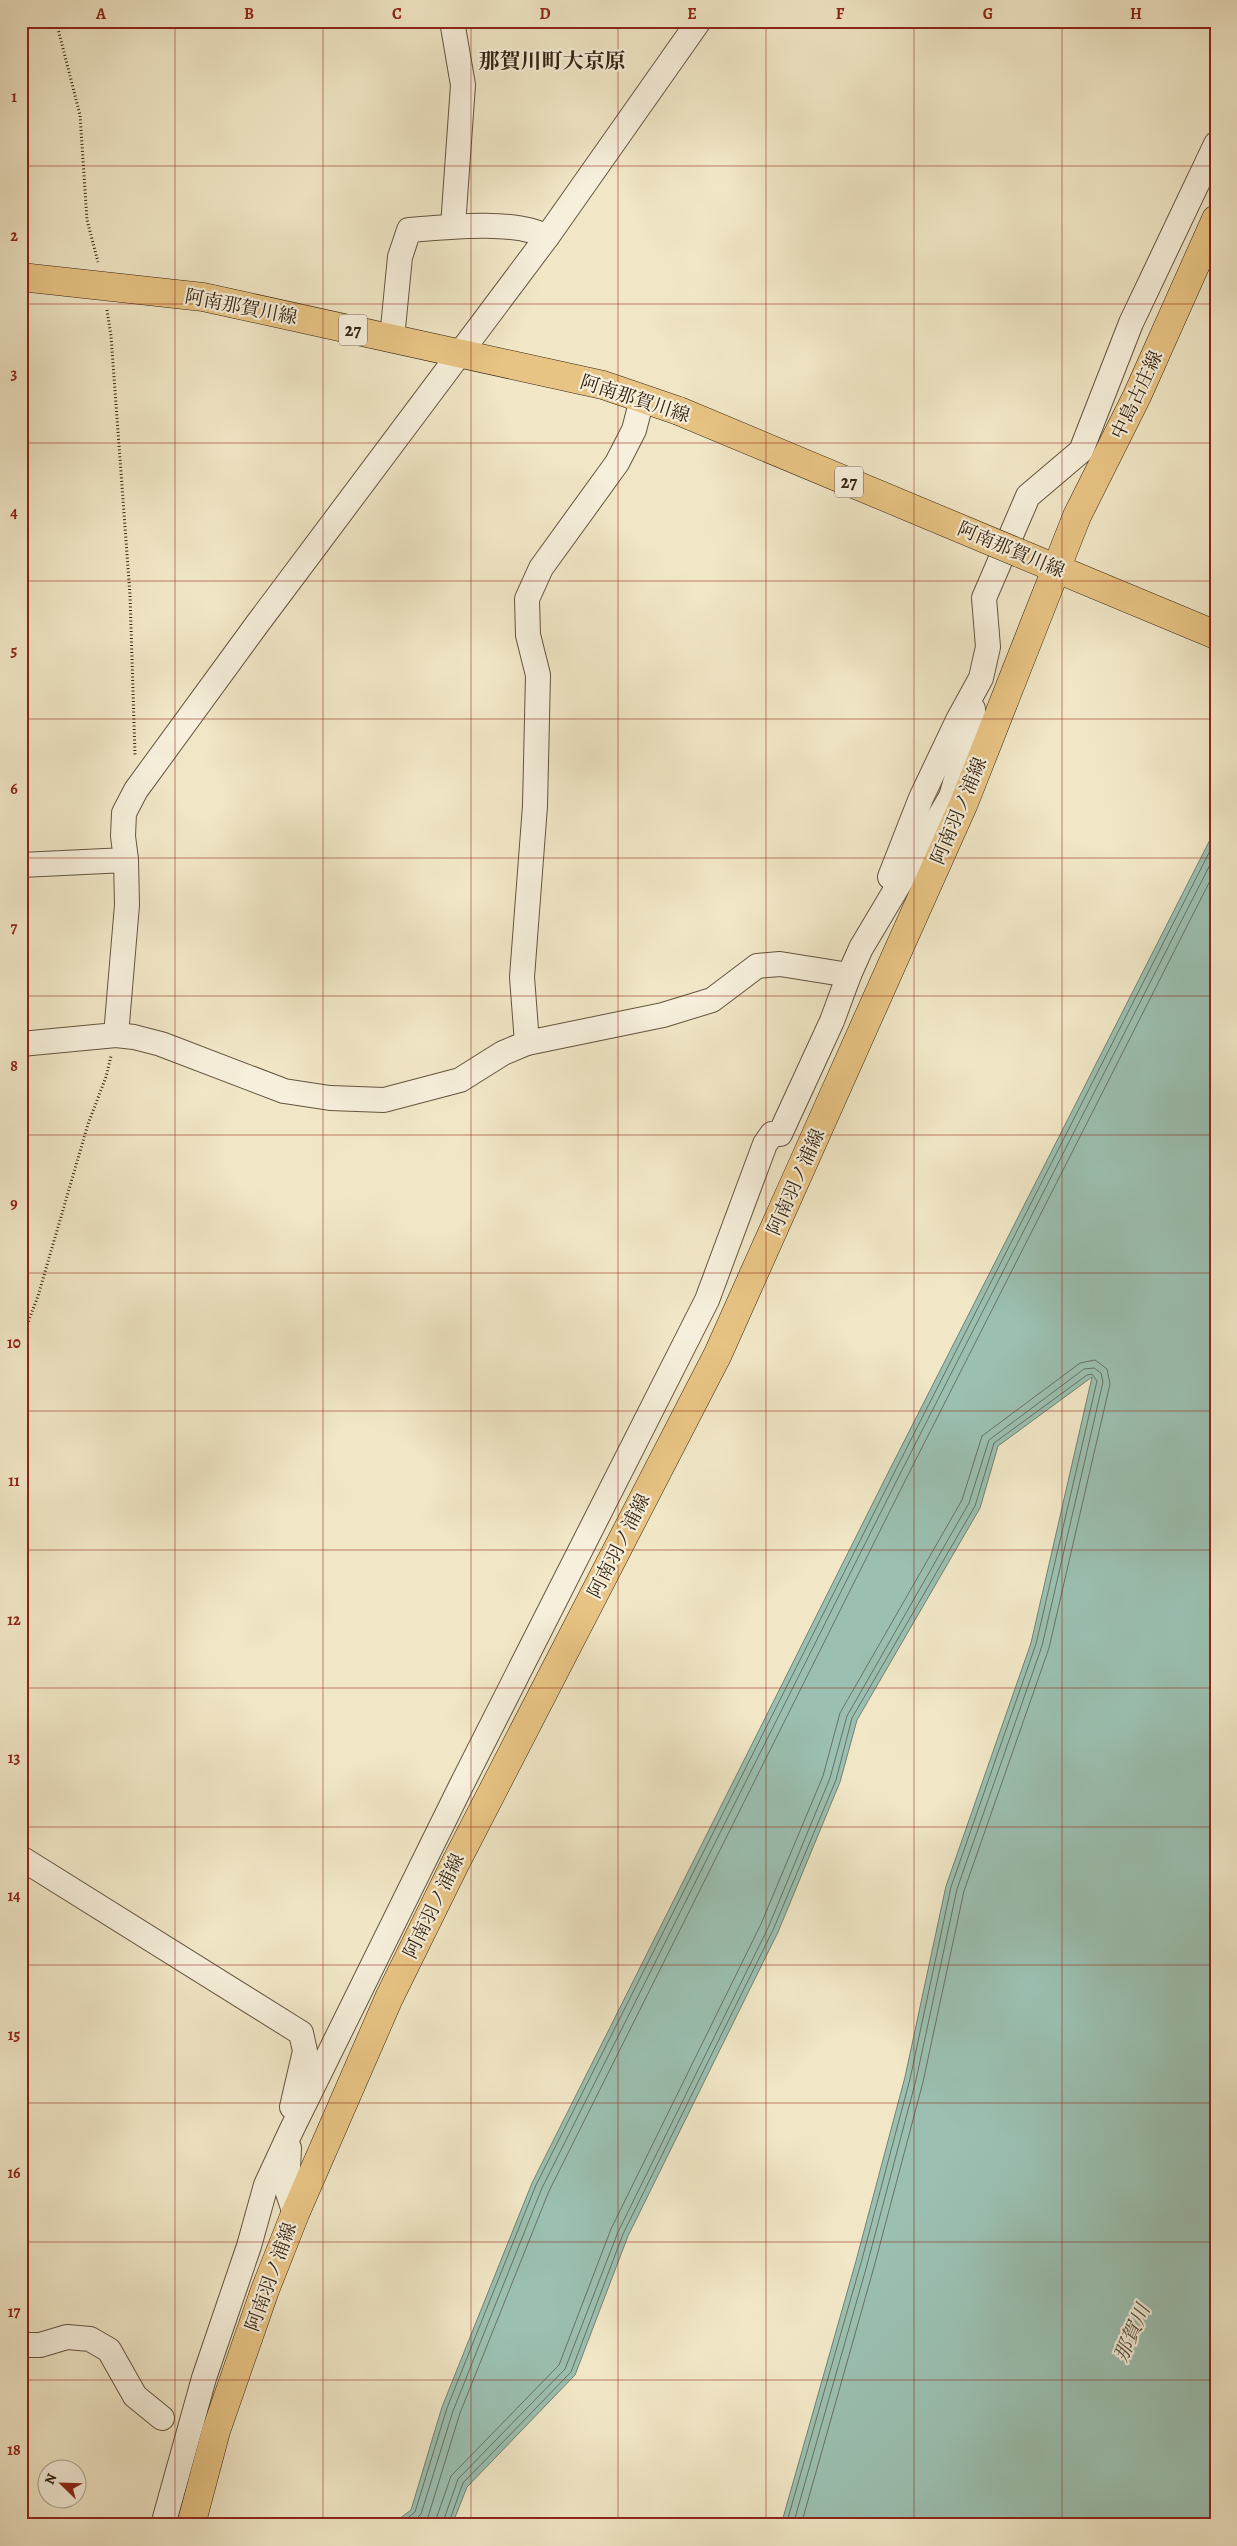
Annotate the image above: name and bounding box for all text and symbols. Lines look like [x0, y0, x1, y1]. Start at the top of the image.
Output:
text: A [95, 3, 107, 25]
text: B [244, 3, 254, 25]
text: C [392, 3, 402, 25]
text: D [539, 3, 551, 25]
text: E [687, 3, 697, 25]
text: F [836, 3, 845, 25]
text: G [983, 3, 993, 25]
text: H [1130, 3, 1142, 25]
district label: 那賀川町大京原 [479, 47, 626, 75]
text: 1 [11, 86, 17, 108]
text: 2 [10, 225, 18, 247]
street label: 阿南那賀川線 [183, 283, 299, 331]
road number: 27 [339, 314, 367, 346]
street label: 中島古庄線 [1105, 346, 1169, 444]
text: 3 [11, 363, 18, 385]
street label: 阿南那賀川線 [577, 369, 693, 429]
road number: 27 [835, 467, 863, 498]
text: 4 [10, 502, 18, 524]
street label: 阿南那賀川線 [953, 516, 1069, 584]
text: 5 [11, 640, 18, 662]
street label: 阿南羽ノ浦線 [925, 753, 993, 869]
text: 6 [10, 778, 18, 800]
text: 7 [11, 917, 18, 939]
text: 8 [10, 1055, 18, 1077]
street label: 阿南羽ノ浦線 [761, 1125, 831, 1239]
text: 9 [10, 1193, 18, 1215]
text: 10 [7, 1332, 21, 1354]
text: 11 [8, 1470, 20, 1492]
street label: 阿南羽ノ浦線 [582, 1489, 656, 1603]
text: 12 [7, 1609, 21, 1631]
text: 13 [8, 1747, 20, 1769]
street label: 阿南羽ノ浦線 [397, 1849, 471, 1963]
text: 14 [7, 1885, 21, 1907]
text: 15 [8, 2024, 20, 2046]
text: 16 [7, 2162, 21, 2184]
street label: 阿南羽ノ浦線 [239, 2219, 303, 2335]
water label: 那賀川 [1107, 2298, 1157, 2366]
text: 17 [8, 2301, 20, 2323]
text: 18 [7, 2439, 21, 2461]
north arrow [38, 2458, 88, 2508]
text: N [40, 2471, 61, 2488]

